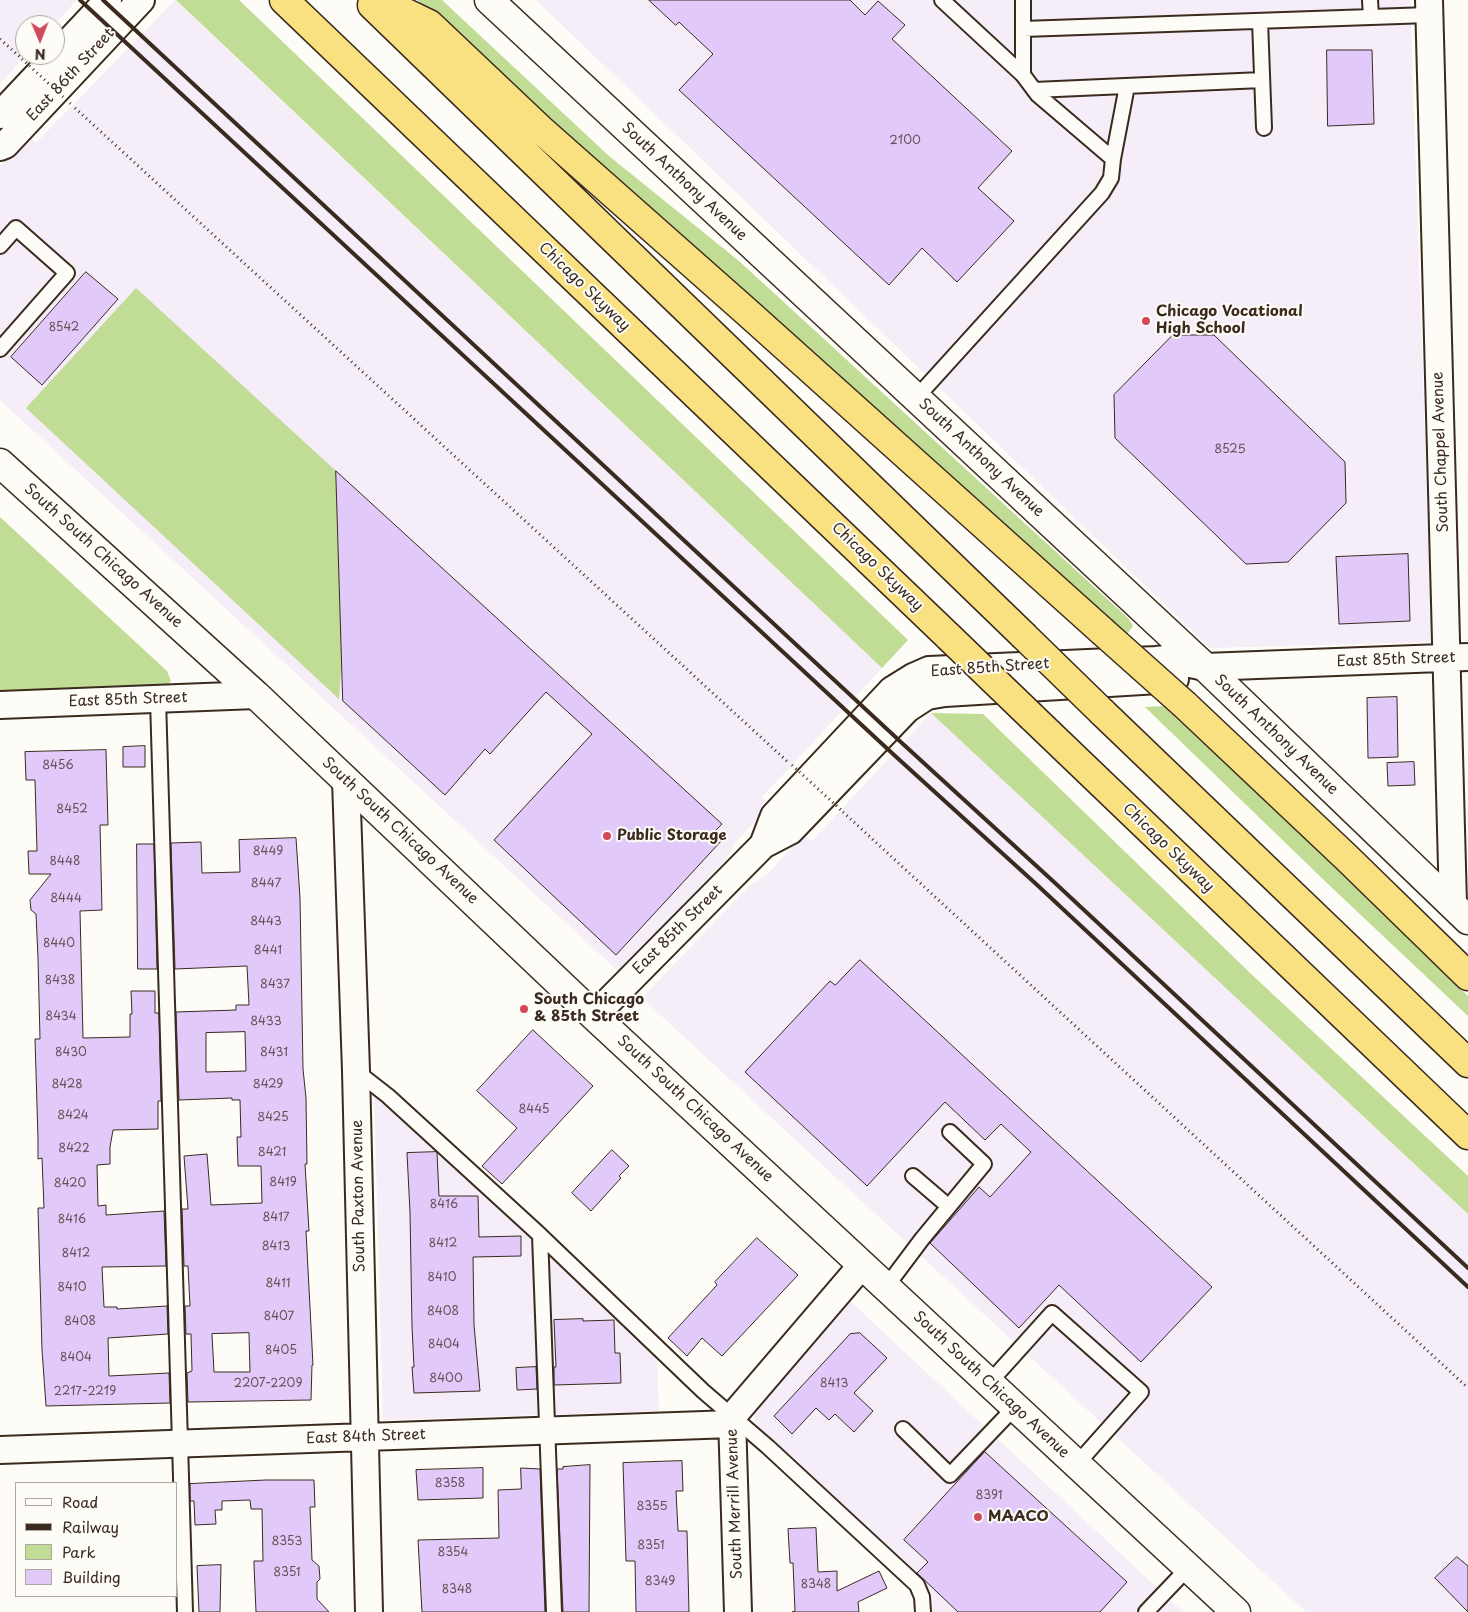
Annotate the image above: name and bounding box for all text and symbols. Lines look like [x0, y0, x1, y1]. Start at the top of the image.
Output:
north arrow [15, 15, 65, 65]
street label: East 86th Street [23, 25, 119, 125]
text: N [35, 44, 46, 65]
street label: South Anthony Avenue [618, 119, 750, 245]
house number: 2100 [889, 134, 921, 148]
street label: Chicago Skyway [535, 239, 633, 335]
place label: Chicago Vocational High School [1156, 303, 1302, 338]
marker: Chicago Vocational High School [1140, 315, 1152, 327]
house number: 8542 [49, 321, 79, 335]
street label: South Chappel Avenue [1429, 371, 1453, 533]
street label: South Anthony Avenue [915, 395, 1047, 521]
house number: 8525 [1214, 443, 1246, 457]
street label: South South Chicago Avenue [20, 480, 186, 632]
street label: Chicago Skyway [828, 519, 926, 615]
street label: East 85th Street [1336, 649, 1456, 671]
street label: East 85th Street [930, 655, 1050, 681]
street label: South Anthony Avenue [1210, 671, 1342, 799]
street label: East 85th Street [68, 689, 188, 711]
street label: South South Chicago Avenue [318, 754, 482, 908]
house number: 8456 [42, 759, 74, 773]
street label: Chicago Skyway [1119, 800, 1217, 896]
house number: 8452 [56, 803, 88, 817]
place label: Public Storage [617, 827, 727, 845]
marker: Public Storage [601, 830, 613, 842]
house number: 8449 [253, 845, 283, 859]
house number: 8448 [50, 855, 80, 869]
house number: 8447 [251, 877, 281, 891]
street label: East 85th Street [630, 882, 726, 978]
house number: 8444 [50, 892, 82, 906]
house number: 8443 [250, 915, 282, 929]
house number: 8440 [43, 937, 75, 951]
house number: 8441 [254, 944, 282, 958]
house number: 8438 [45, 974, 75, 988]
house number: 8437 [260, 978, 290, 992]
place label: South Chicago & 85th Street [534, 991, 644, 1026]
marker: South Chicago & 85th Street [518, 1003, 530, 1015]
house number: 8434 [45, 1010, 77, 1024]
house number: 8433 [250, 1015, 282, 1029]
street label: South South Chicago Avenue [613, 1032, 777, 1186]
house number: 8430 [55, 1046, 87, 1060]
house number: 8431 [260, 1046, 288, 1060]
house number: 8428 [51, 1078, 83, 1092]
house number: 8429 [253, 1078, 283, 1092]
house number: 8445 [518, 1103, 550, 1117]
house number: 8424 [57, 1109, 89, 1123]
house number: 8425 [257, 1111, 289, 1125]
street label: South Paxton Avenue [349, 1120, 369, 1272]
house number: 8422 [58, 1142, 90, 1156]
house number: 8421 [258, 1146, 286, 1160]
house number: 8419 [269, 1176, 297, 1190]
house number: 8420 [54, 1177, 86, 1191]
house number: 8416 [430, 1198, 458, 1212]
house number: 8417 [262, 1211, 290, 1225]
house number: 8416 [58, 1213, 86, 1227]
house number: 8412 [429, 1237, 457, 1251]
house number: 8413 [262, 1240, 290, 1254]
house number: 8412 [62, 1247, 90, 1261]
house number: 8410 [428, 1271, 456, 1285]
house number: 8411 [265, 1277, 291, 1291]
house number: 8410 [58, 1281, 86, 1295]
house number: 8408 [427, 1305, 459, 1319]
street label: South South Chicago Avenue [909, 1308, 1073, 1462]
house number: 8407 [264, 1310, 294, 1324]
house number: 8408 [64, 1315, 96, 1329]
house number: 8404 [428, 1338, 460, 1352]
house number: 8405 [265, 1344, 297, 1358]
house number: 8404 [60, 1351, 92, 1365]
house number: 8400 [429, 1372, 463, 1386]
house number: 2207-2209 [234, 1377, 302, 1391]
house number: 8413 [820, 1377, 848, 1391]
house number: 2217-2219 [54, 1385, 116, 1399]
street label: East 84th Street [306, 1426, 426, 1448]
street label: South Merrill Avenue [723, 1429, 747, 1579]
house number: 8358 [435, 1477, 465, 1491]
legend [15, 1482, 178, 1597]
house number: 8391 [976, 1489, 1002, 1503]
text: Road [62, 1490, 98, 1513]
house number: 8355 [637, 1500, 667, 1514]
place label: MAACO [988, 1508, 1049, 1526]
marker: MAACO [972, 1511, 984, 1523]
text: Railway [62, 1515, 119, 1538]
house number: 8353 [271, 1535, 303, 1549]
house number: 8351 [637, 1539, 665, 1553]
text: Park [62, 1540, 96, 1563]
house number: 8354 [438, 1546, 468, 1560]
text: Building [62, 1565, 121, 1588]
house number: 8351 [273, 1566, 301, 1580]
house number: 8349 [645, 1575, 675, 1589]
house number: 8348 [801, 1578, 831, 1592]
house number: 8348 [442, 1583, 472, 1597]

